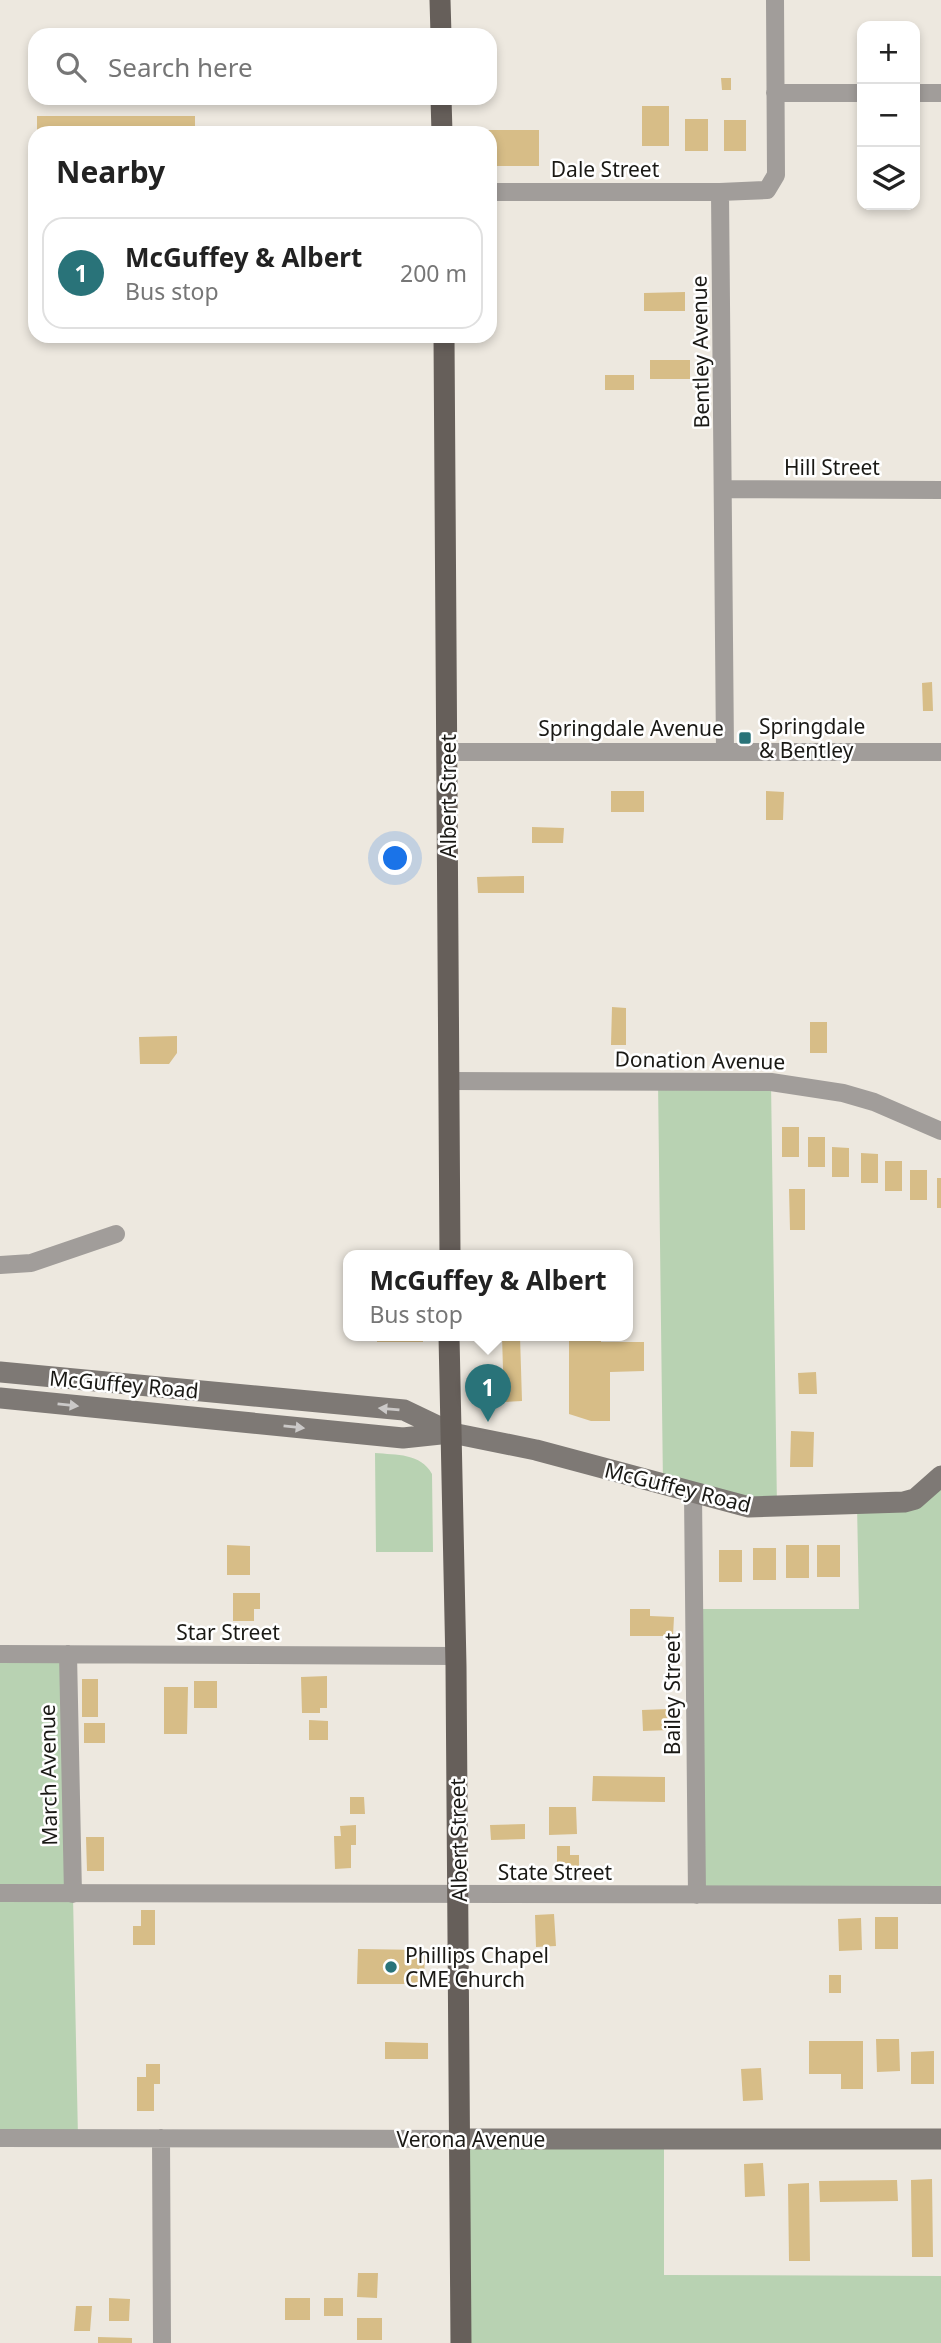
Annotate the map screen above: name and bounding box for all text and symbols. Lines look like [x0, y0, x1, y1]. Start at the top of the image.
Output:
map controls [857, 21, 920, 210]
button: + [857, 21, 920, 84]
search box [28, 28, 497, 105]
icon: search [52, 48, 90, 86]
text: Search here [108, 49, 253, 85]
button: − [857, 84, 920, 147]
button: layers [857, 147, 920, 210]
text: Nearby [56, 151, 165, 192]
street label: Dale Street [551, 155, 660, 183]
text: McGuffey & Albert [125, 239, 362, 275]
text: 1 [74, 257, 88, 289]
text: 200 m [400, 257, 467, 289]
text: Bus stop [125, 275, 219, 307]
street label: Bentley Avenue [685, 275, 715, 429]
street label: Hill Street [784, 453, 880, 481]
place label: Springdale & Bentley [759, 712, 865, 764]
street label: Springdale Avenue [538, 714, 724, 742]
marker: Springdale & Bentley [737, 730, 753, 746]
street label: Albert Street [434, 734, 462, 858]
your location [378, 841, 412, 875]
street label: Donation Avenue [614, 1045, 786, 1075]
popup [343, 1250, 633, 1341]
text: McGuffey & Albert [369, 1262, 607, 1298]
text: Bus stop [369, 1298, 463, 1330]
street label: McGuffey Road [48, 1364, 200, 1404]
pin: 1 [465, 1364, 511, 1422]
one-way arrow [57, 1400, 79, 1411]
one-way arrow [378, 1403, 400, 1414]
one-way arrow [283, 1422, 305, 1433]
street label: McGuffey Road [602, 1455, 754, 1519]
street label: Star Street [176, 1618, 280, 1646]
street label: Bailey Street [658, 1632, 686, 1755]
street label: March Avenue [33, 1704, 63, 1846]
street label: Albert Street [443, 1777, 473, 1902]
street label: State Street [498, 1858, 613, 1886]
place label: Phillips Chapel CME Church [405, 1941, 549, 1993]
marker: Phillips Chapel CME Church [383, 1959, 399, 1975]
street label: Verona Avenue [397, 2125, 545, 2153]

